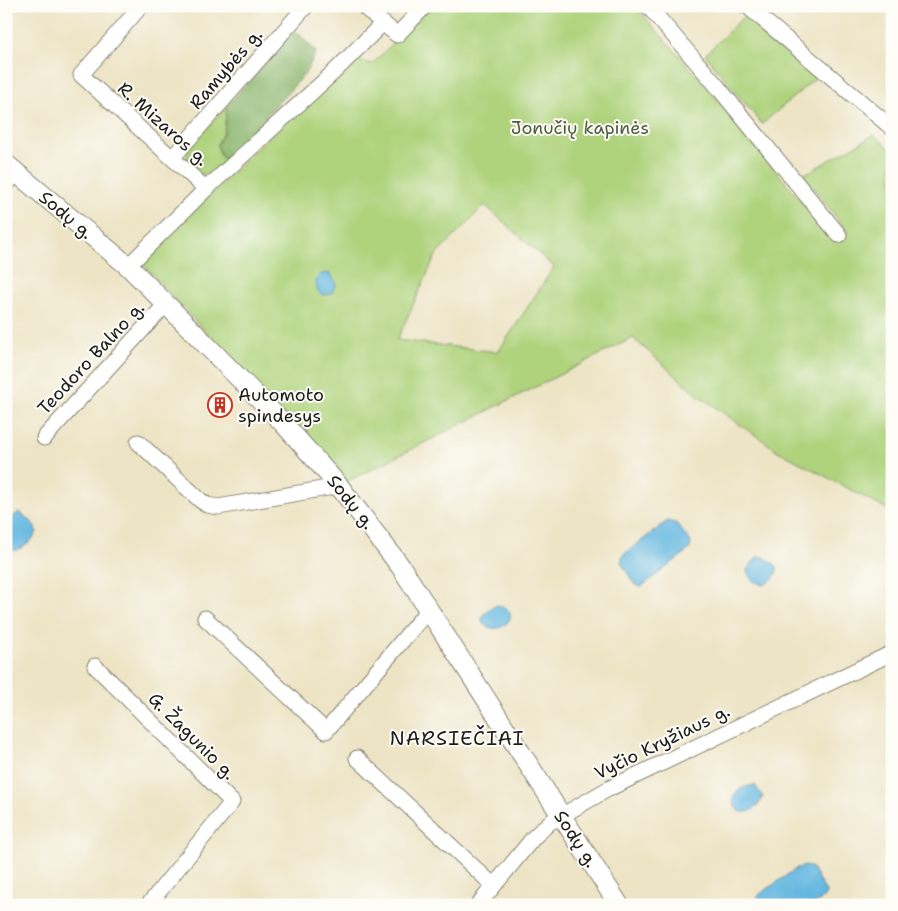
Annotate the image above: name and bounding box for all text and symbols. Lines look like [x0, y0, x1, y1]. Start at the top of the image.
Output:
street label: Ramybės g. [184, 23, 268, 115]
street label: R. Mizaros g. [112, 77, 214, 171]
park label: Jonučių kapinės [511, 116, 649, 140]
street label: Sodų g. [34, 185, 98, 245]
street label: Teodoro Balno g. [32, 296, 150, 420]
place label: Automoto spindesys [238, 383, 324, 428]
building icon: Automoto spindesys [207, 392, 233, 418]
street label: Sodų g. [322, 470, 380, 534]
street label: G. Žagunio g. [143, 687, 241, 785]
street label: Vyčio Kryžiaus g. [590, 699, 734, 785]
district label: NARSIEČIAI [390, 725, 524, 751]
street label: Sodų g. [549, 806, 603, 872]

